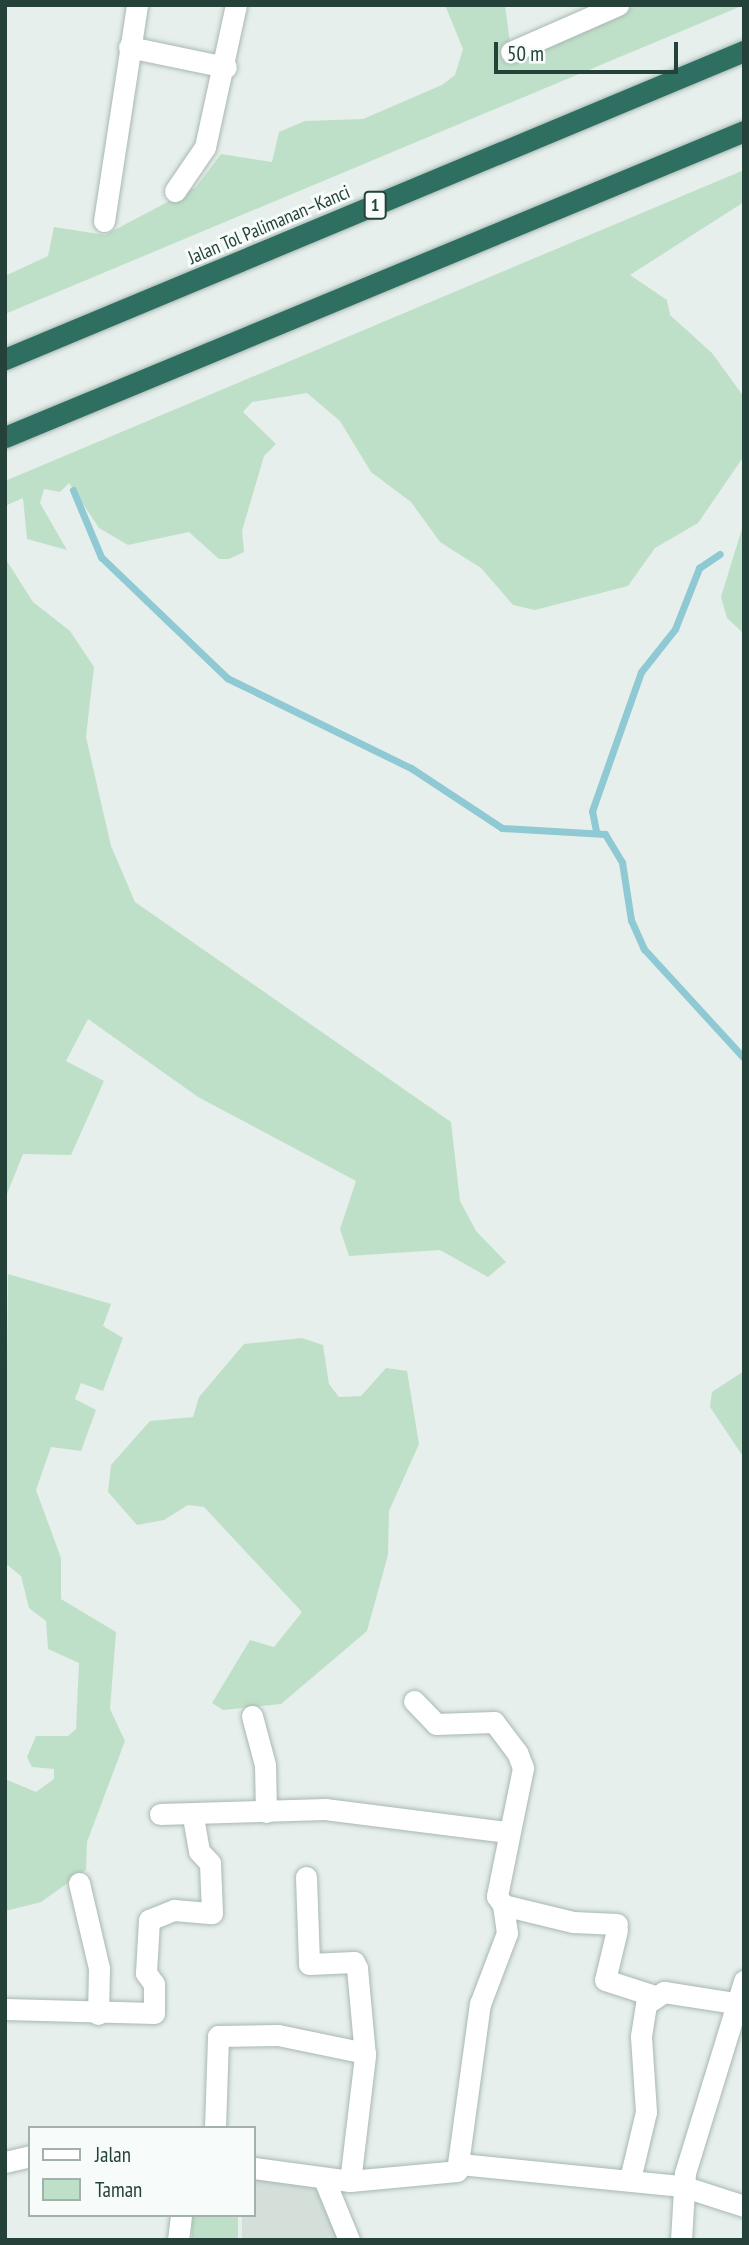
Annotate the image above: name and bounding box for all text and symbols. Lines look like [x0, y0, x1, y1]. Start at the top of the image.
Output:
scale bar [497, 28, 681, 72]
text: 50 m [507, 40, 544, 67]
street label: Jalan Tol Palimanan–Kanci [184, 180, 354, 270]
road number: 1 [363, 190, 387, 220]
legend [28, 2126, 256, 2217]
text: Jalan [95, 2141, 131, 2168]
text: Taman [95, 2176, 142, 2203]

